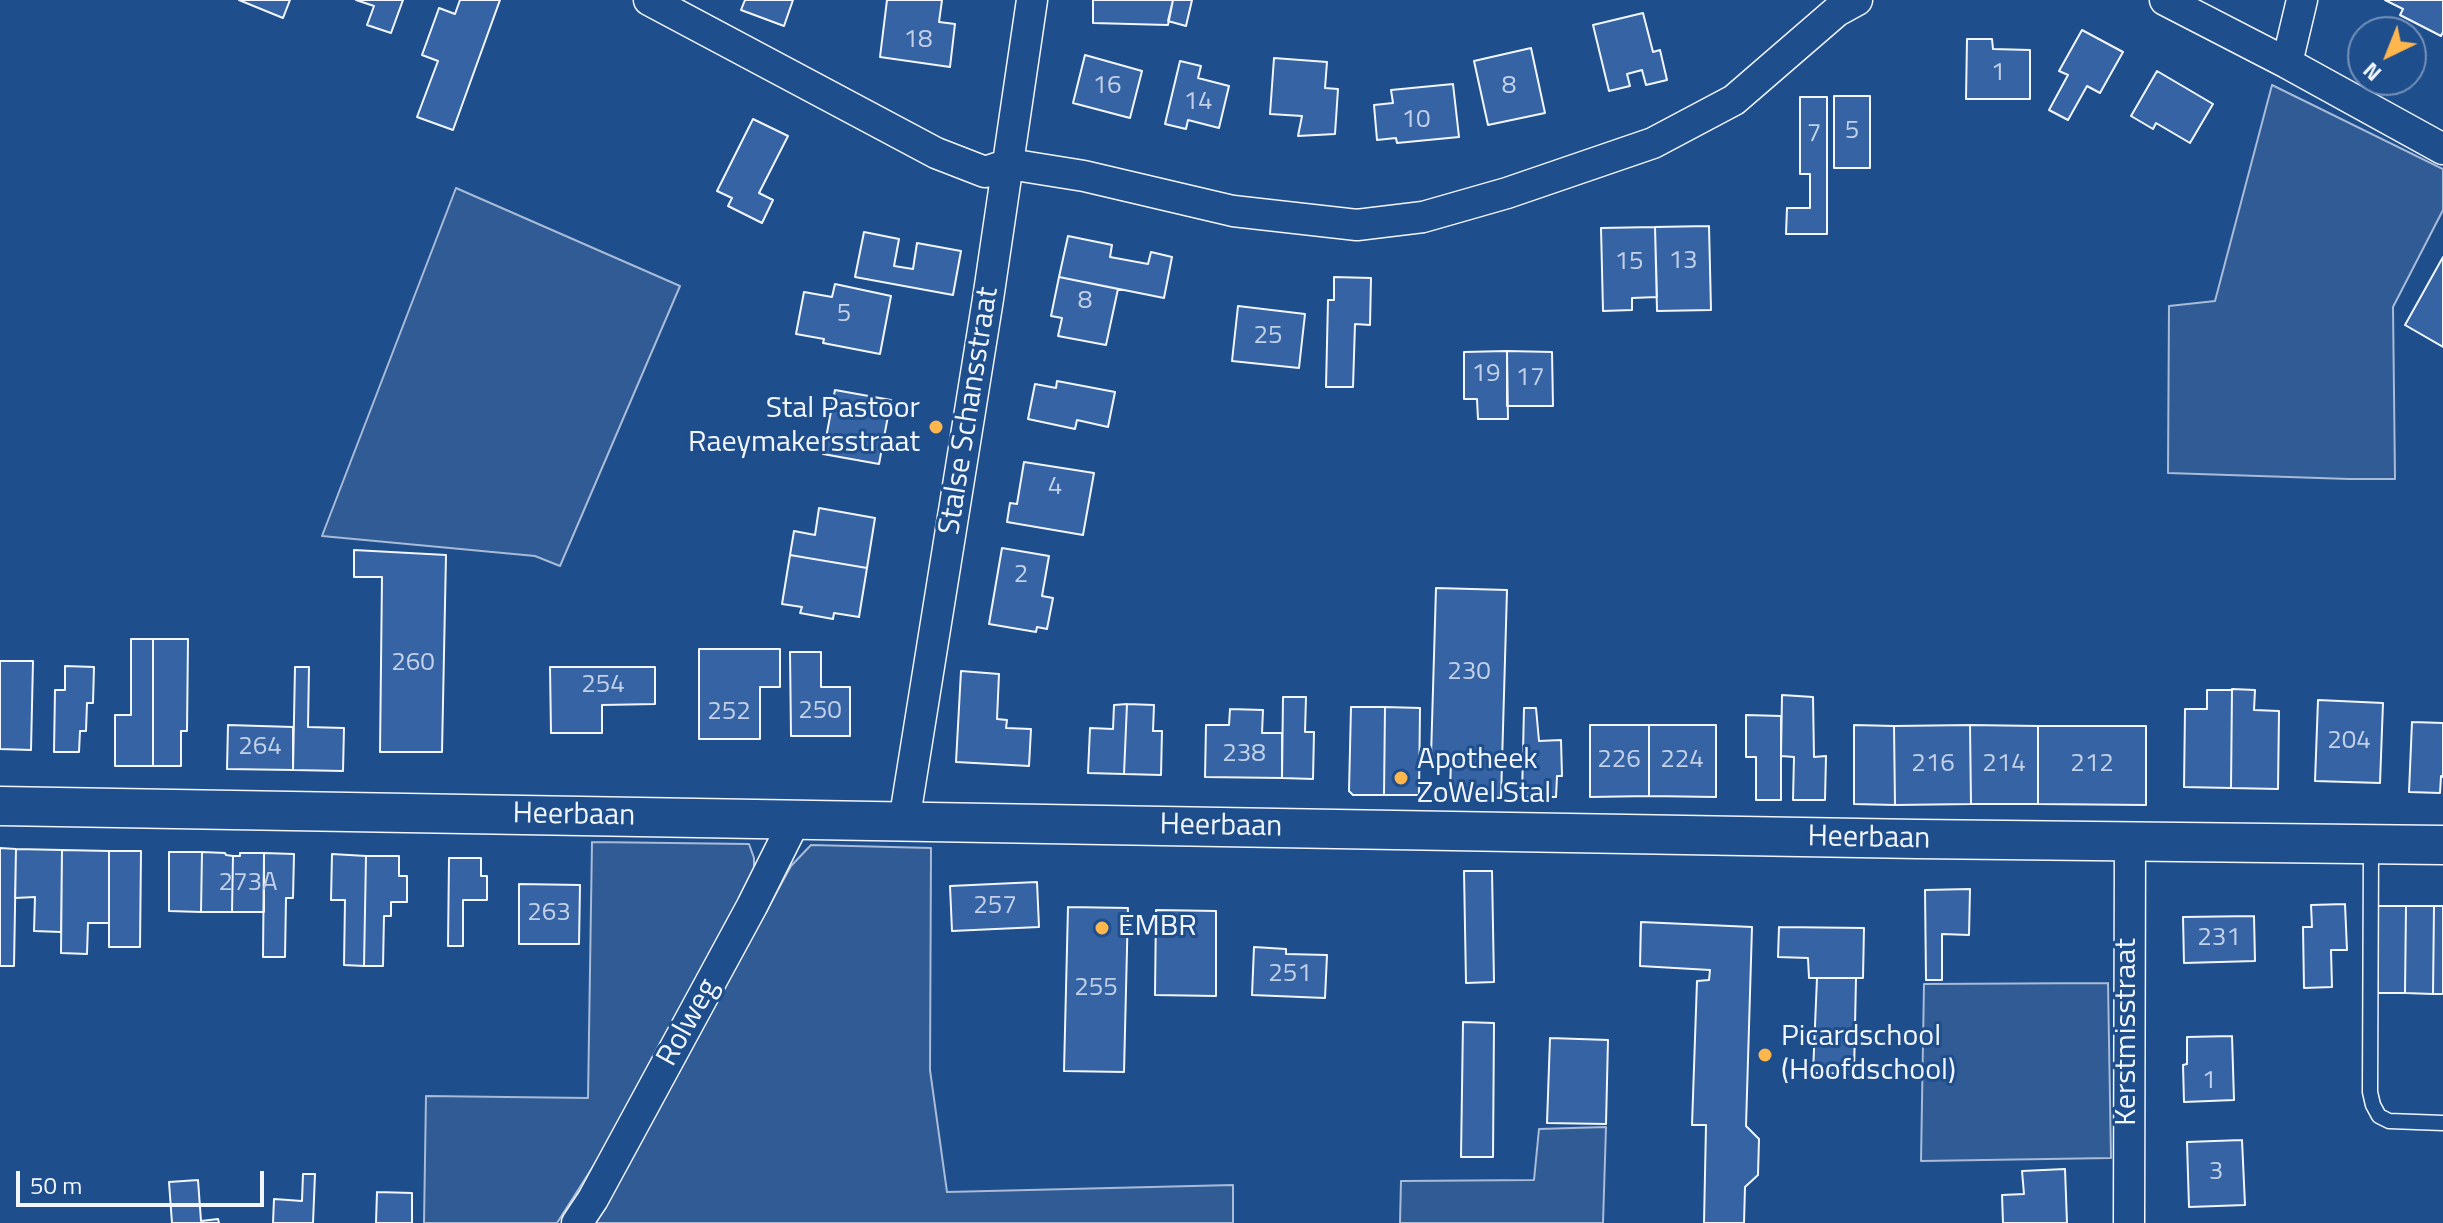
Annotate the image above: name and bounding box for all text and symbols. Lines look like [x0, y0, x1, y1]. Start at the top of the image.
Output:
north arrow [2347, 16, 2427, 96]
house number: 18 [903, 25, 933, 57]
text: N [2355, 54, 2389, 90]
house number: 1 [1991, 58, 2005, 90]
house number: 16 [1092, 71, 1122, 103]
house number: 8 [1502, 71, 1516, 103]
house number: 14 [1183, 87, 1213, 119]
house number: 10 [1401, 105, 1431, 137]
house number: 5 [1845, 116, 1859, 148]
house number: 7 [1807, 119, 1821, 151]
house number: 13 [1668, 246, 1698, 278]
house number: 15 [1614, 247, 1644, 279]
street label: Stalse Schansstraat [933, 285, 1007, 537]
house number: 8 [1078, 286, 1092, 318]
house number: 5 [837, 299, 851, 331]
house number: 25 [1253, 321, 1283, 353]
house number: 19 [1471, 359, 1501, 391]
house number: 17 [1515, 363, 1545, 395]
place label: Stal Pastoor Raeymakersstraat [688, 392, 920, 462]
marker: Stal Pastoor Raeymakersstraat [927, 418, 945, 436]
house number: 4 [1048, 472, 1062, 504]
house number: 2 [1014, 560, 1028, 592]
house number: 260 [391, 648, 435, 680]
house number: 230 [1447, 657, 1491, 689]
house number: 254 [581, 670, 625, 702]
house number: 250 [798, 696, 842, 728]
house number: 252 [707, 697, 751, 729]
house number: 204 [2327, 726, 2371, 758]
house number: 264 [238, 732, 282, 764]
house number: 238 [1222, 739, 1266, 771]
place label: Apotheek ZoWel Stal [1417, 743, 1551, 814]
house number: 226 [1597, 745, 1641, 777]
house number: 224 [1660, 745, 1704, 777]
house number: 216 [1911, 749, 1955, 781]
house number: 214 [1982, 749, 2026, 781]
house number: 212 [2070, 749, 2114, 781]
marker: Apotheek ZoWel Stal [1392, 769, 1410, 787]
street label: Heerbaan [512, 797, 636, 835]
street label: Heerbaan [1159, 808, 1283, 846]
street label: Heerbaan [1807, 820, 1931, 858]
house number: 273A [218, 868, 278, 900]
house number: 257 [973, 891, 1017, 923]
house number: 263 [527, 898, 571, 930]
place label: EMBR [1118, 910, 1197, 946]
marker: EMBR [1093, 919, 1111, 937]
house number: 231 [2197, 923, 2241, 955]
street label: Kerstmisstraat [2110, 938, 2146, 1126]
house number: 251 [1268, 959, 1312, 991]
street label: Rolweg [650, 973, 728, 1073]
house number: 255 [1074, 973, 1118, 1005]
place label: Picardschool (Hoofdschool) [1781, 1020, 1956, 1090]
marker: Picardschool (Hoofdschool) [1756, 1046, 1774, 1064]
house number: 1 [2202, 1066, 2216, 1098]
scale bar [20, 1155, 268, 1205]
house number: 3 [2209, 1157, 2223, 1189]
text: 50 m [30, 1167, 82, 1203]

